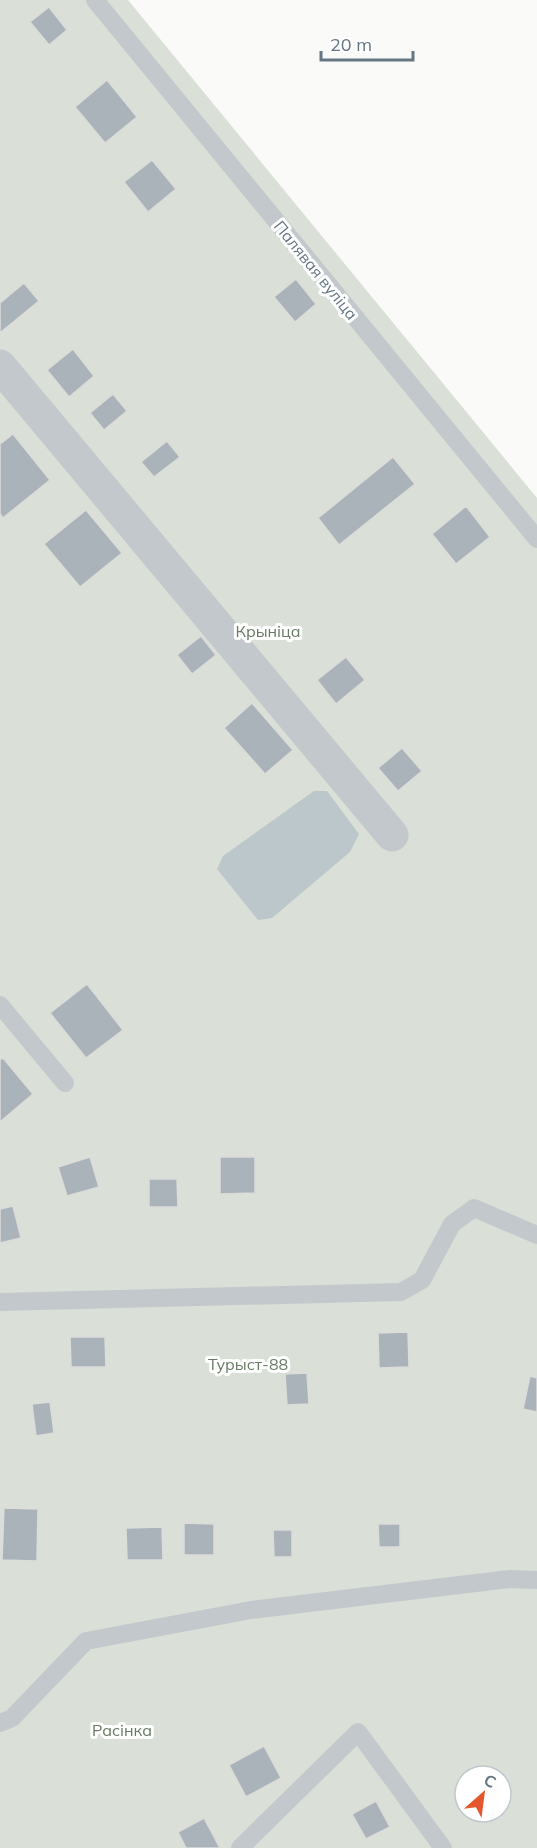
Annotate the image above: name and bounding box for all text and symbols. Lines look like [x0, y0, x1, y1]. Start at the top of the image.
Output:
scale bar [321, 24, 412, 62]
text: 20 m [330, 33, 372, 56]
street label: Палявая вуліца [270, 216, 362, 324]
park label: Крыніца [235, 621, 301, 641]
park label: Турыст-88 [208, 1354, 288, 1374]
park label: Расінка [92, 1720, 152, 1740]
north arrow [453, 1764, 513, 1824]
text: С [481, 1769, 500, 1792]

